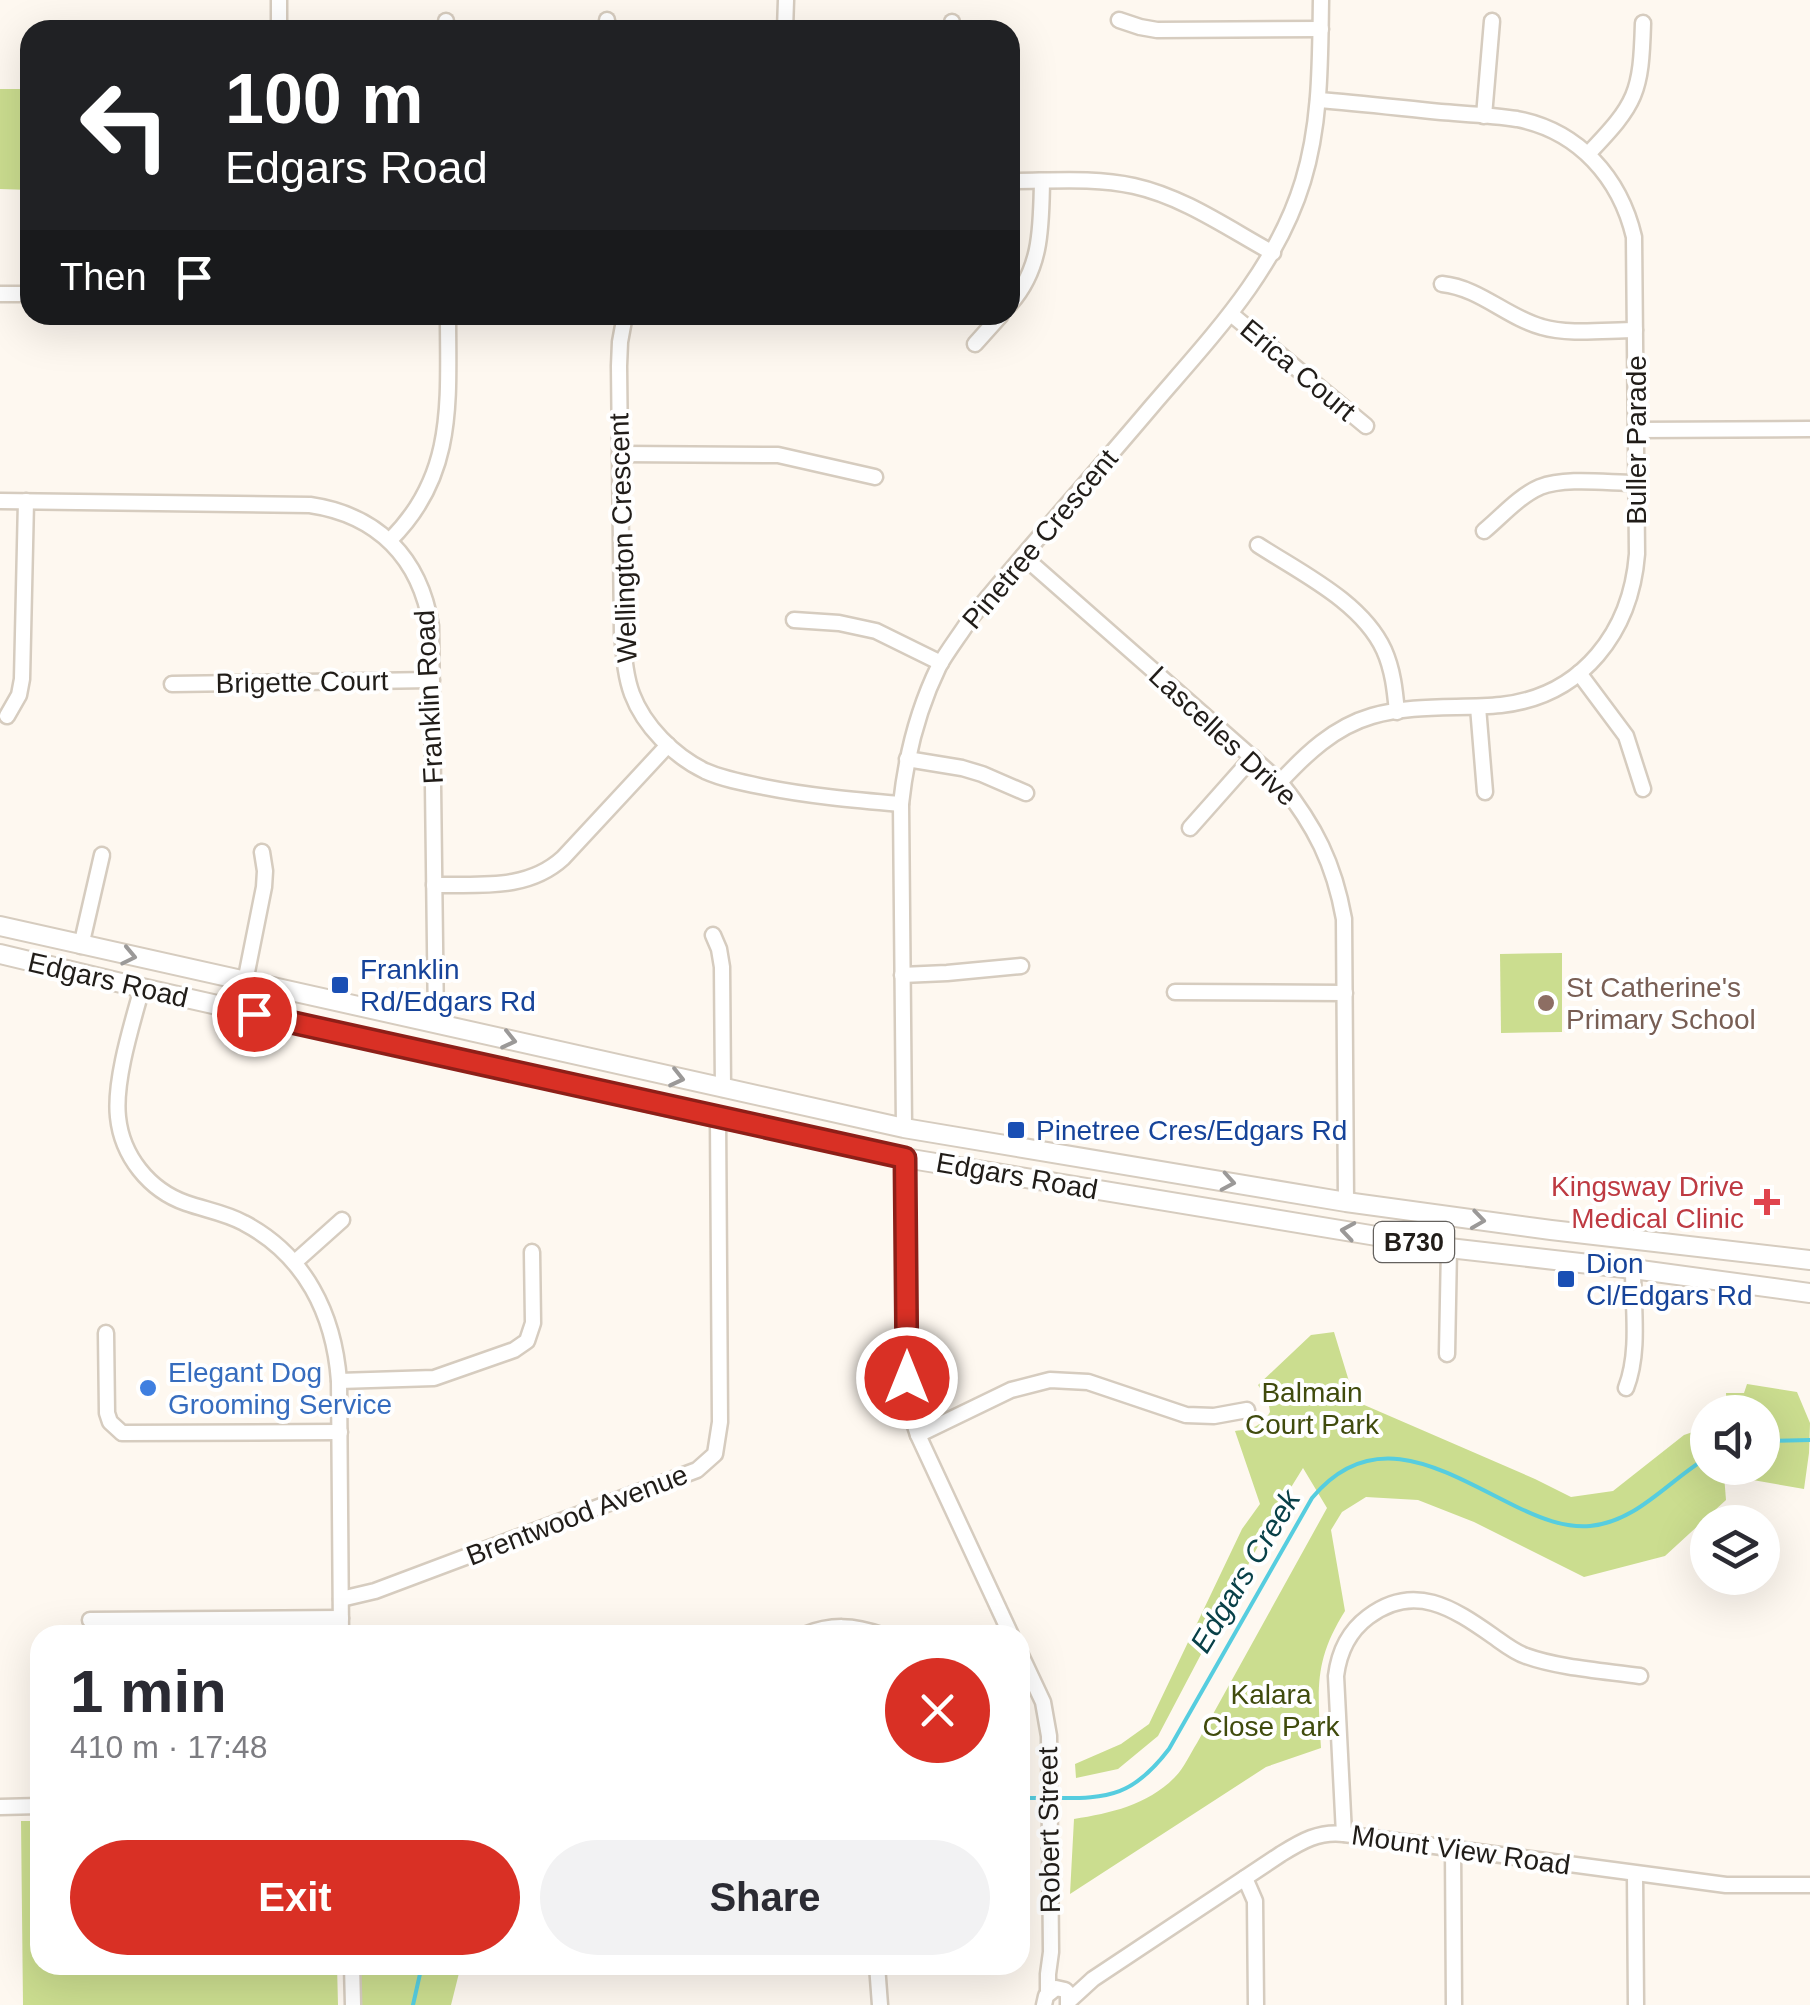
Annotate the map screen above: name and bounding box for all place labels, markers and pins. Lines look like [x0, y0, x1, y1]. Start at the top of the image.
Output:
place label: Franklin Rd/Edgars Rd [360, 954, 536, 1017]
pin [212, 972, 297, 1057]
place label: St Catherine's Primary School [1566, 972, 1756, 1035]
marker: Franklin Rd/Edgars Rd [329, 974, 351, 996]
marker: St Catherine's Primary School [1535, 992, 1557, 1014]
place label: Pinetree Cres/Edgars Rd [1036, 1115, 1347, 1146]
marker: Pinetree Cres/Edgars Rd [1005, 1119, 1027, 1141]
place label: Kingsway Drive Medical Clinic [1551, 1171, 1744, 1234]
marker: Kingsway Drive Medical Clinic [1754, 1189, 1780, 1215]
place label: Dion Cl/Edgars Rd [1586, 1248, 1753, 1311]
marker: Dion Cl/Edgars Rd [1555, 1268, 1577, 1290]
place label: Elegant Dog Grooming Service [168, 1357, 392, 1420]
marker: Elegant Dog Grooming Service [137, 1377, 159, 1399]

